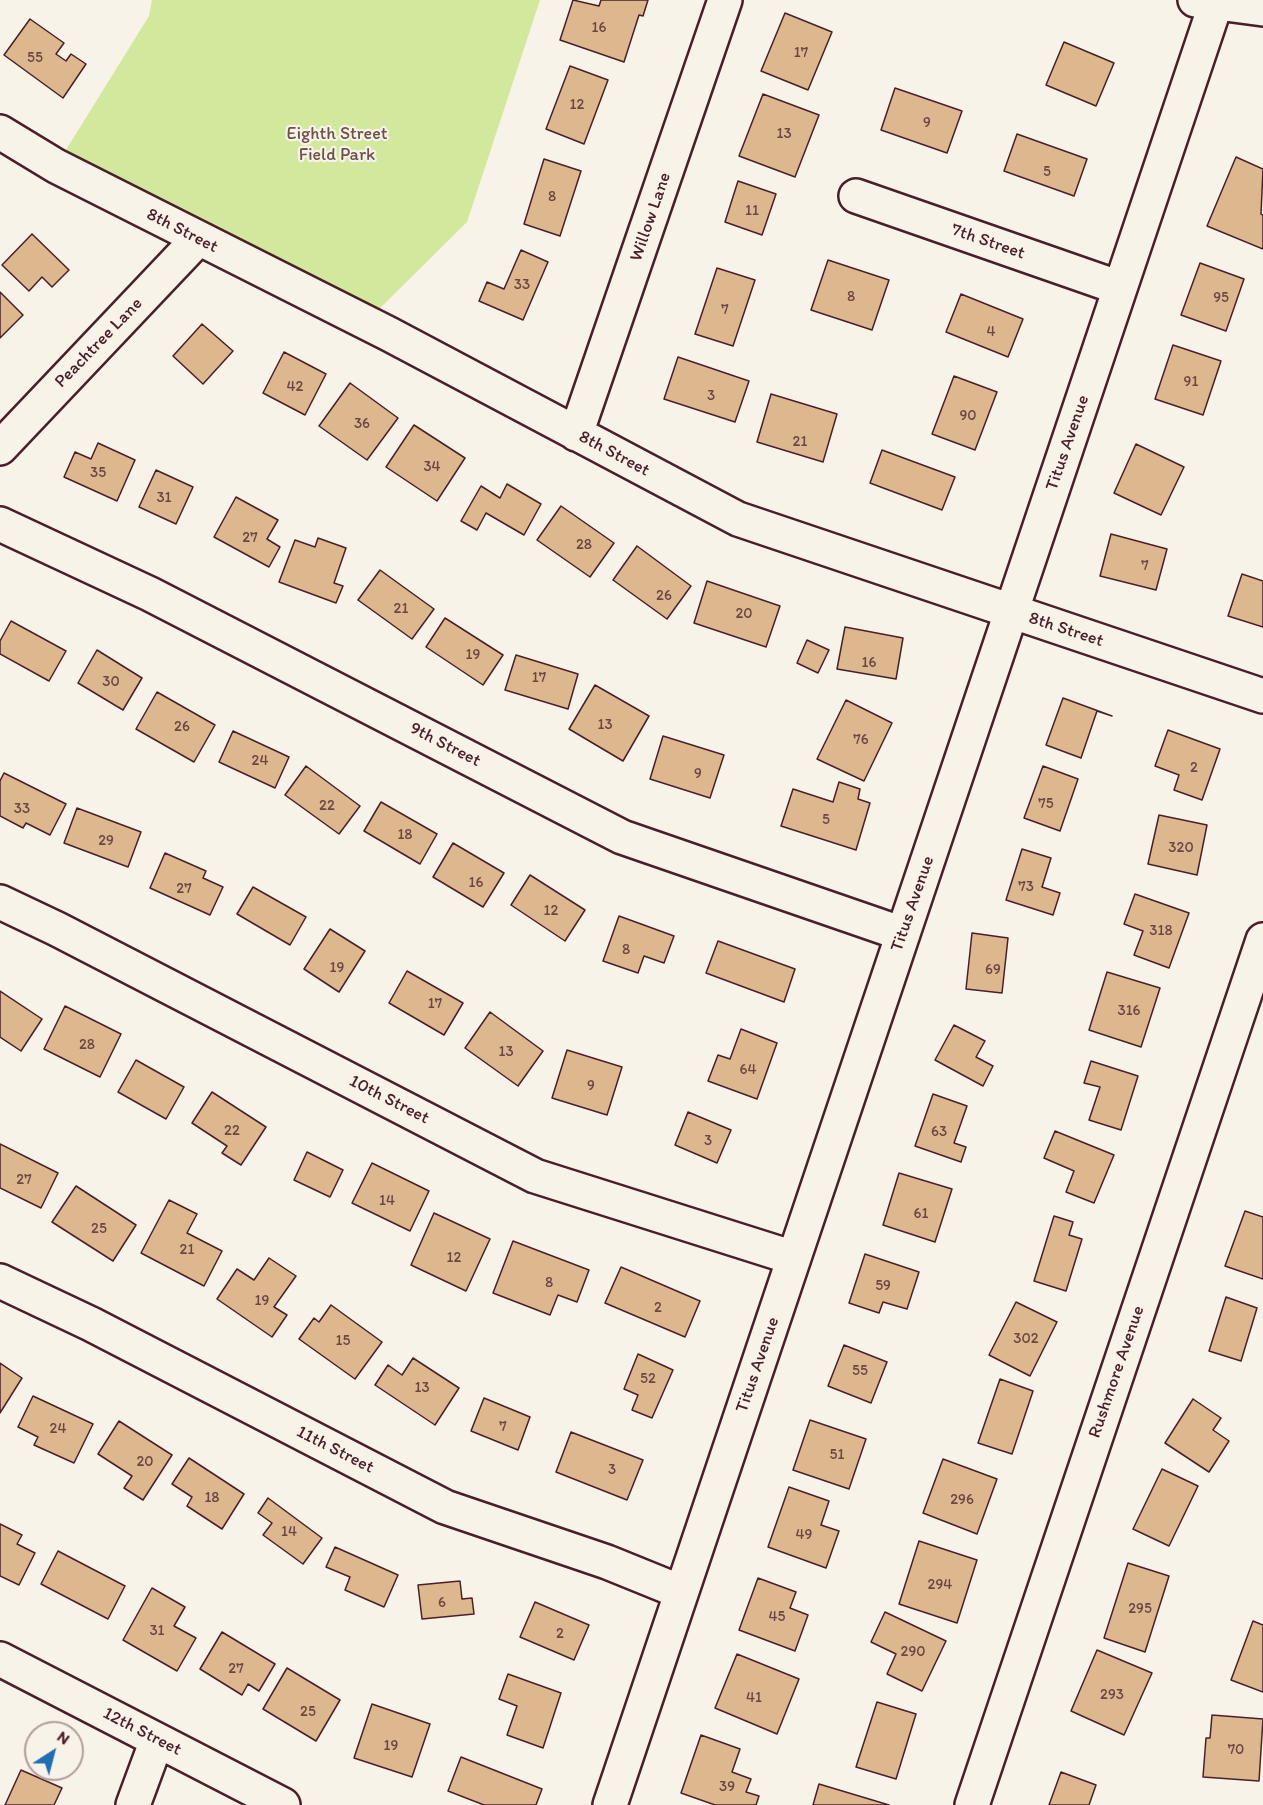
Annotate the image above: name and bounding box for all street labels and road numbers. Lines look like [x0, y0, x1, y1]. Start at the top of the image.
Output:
street label: Willow Lane [626, 170, 676, 264]
street label: 8th Street [143, 204, 221, 258]
street label: 7th Street [948, 219, 1028, 265]
street label: Peachtree Lane [51, 293, 147, 393]
street label: Titus Avenue [1042, 392, 1094, 494]
street label: 8th Street [575, 426, 653, 482]
street label: 8th Street [1026, 608, 1106, 652]
street label: 9th Street [406, 718, 484, 772]
street label: Titus Avenue [887, 853, 939, 955]
street label: 10th Street [345, 1071, 433, 1129]
street label: Rushmore Avenue [1084, 1303, 1150, 1441]
street label: Titus Avenue [732, 1314, 784, 1416]
street label: 11th Street [293, 1421, 377, 1479]
street label: 12th Street [99, 1703, 185, 1761]

